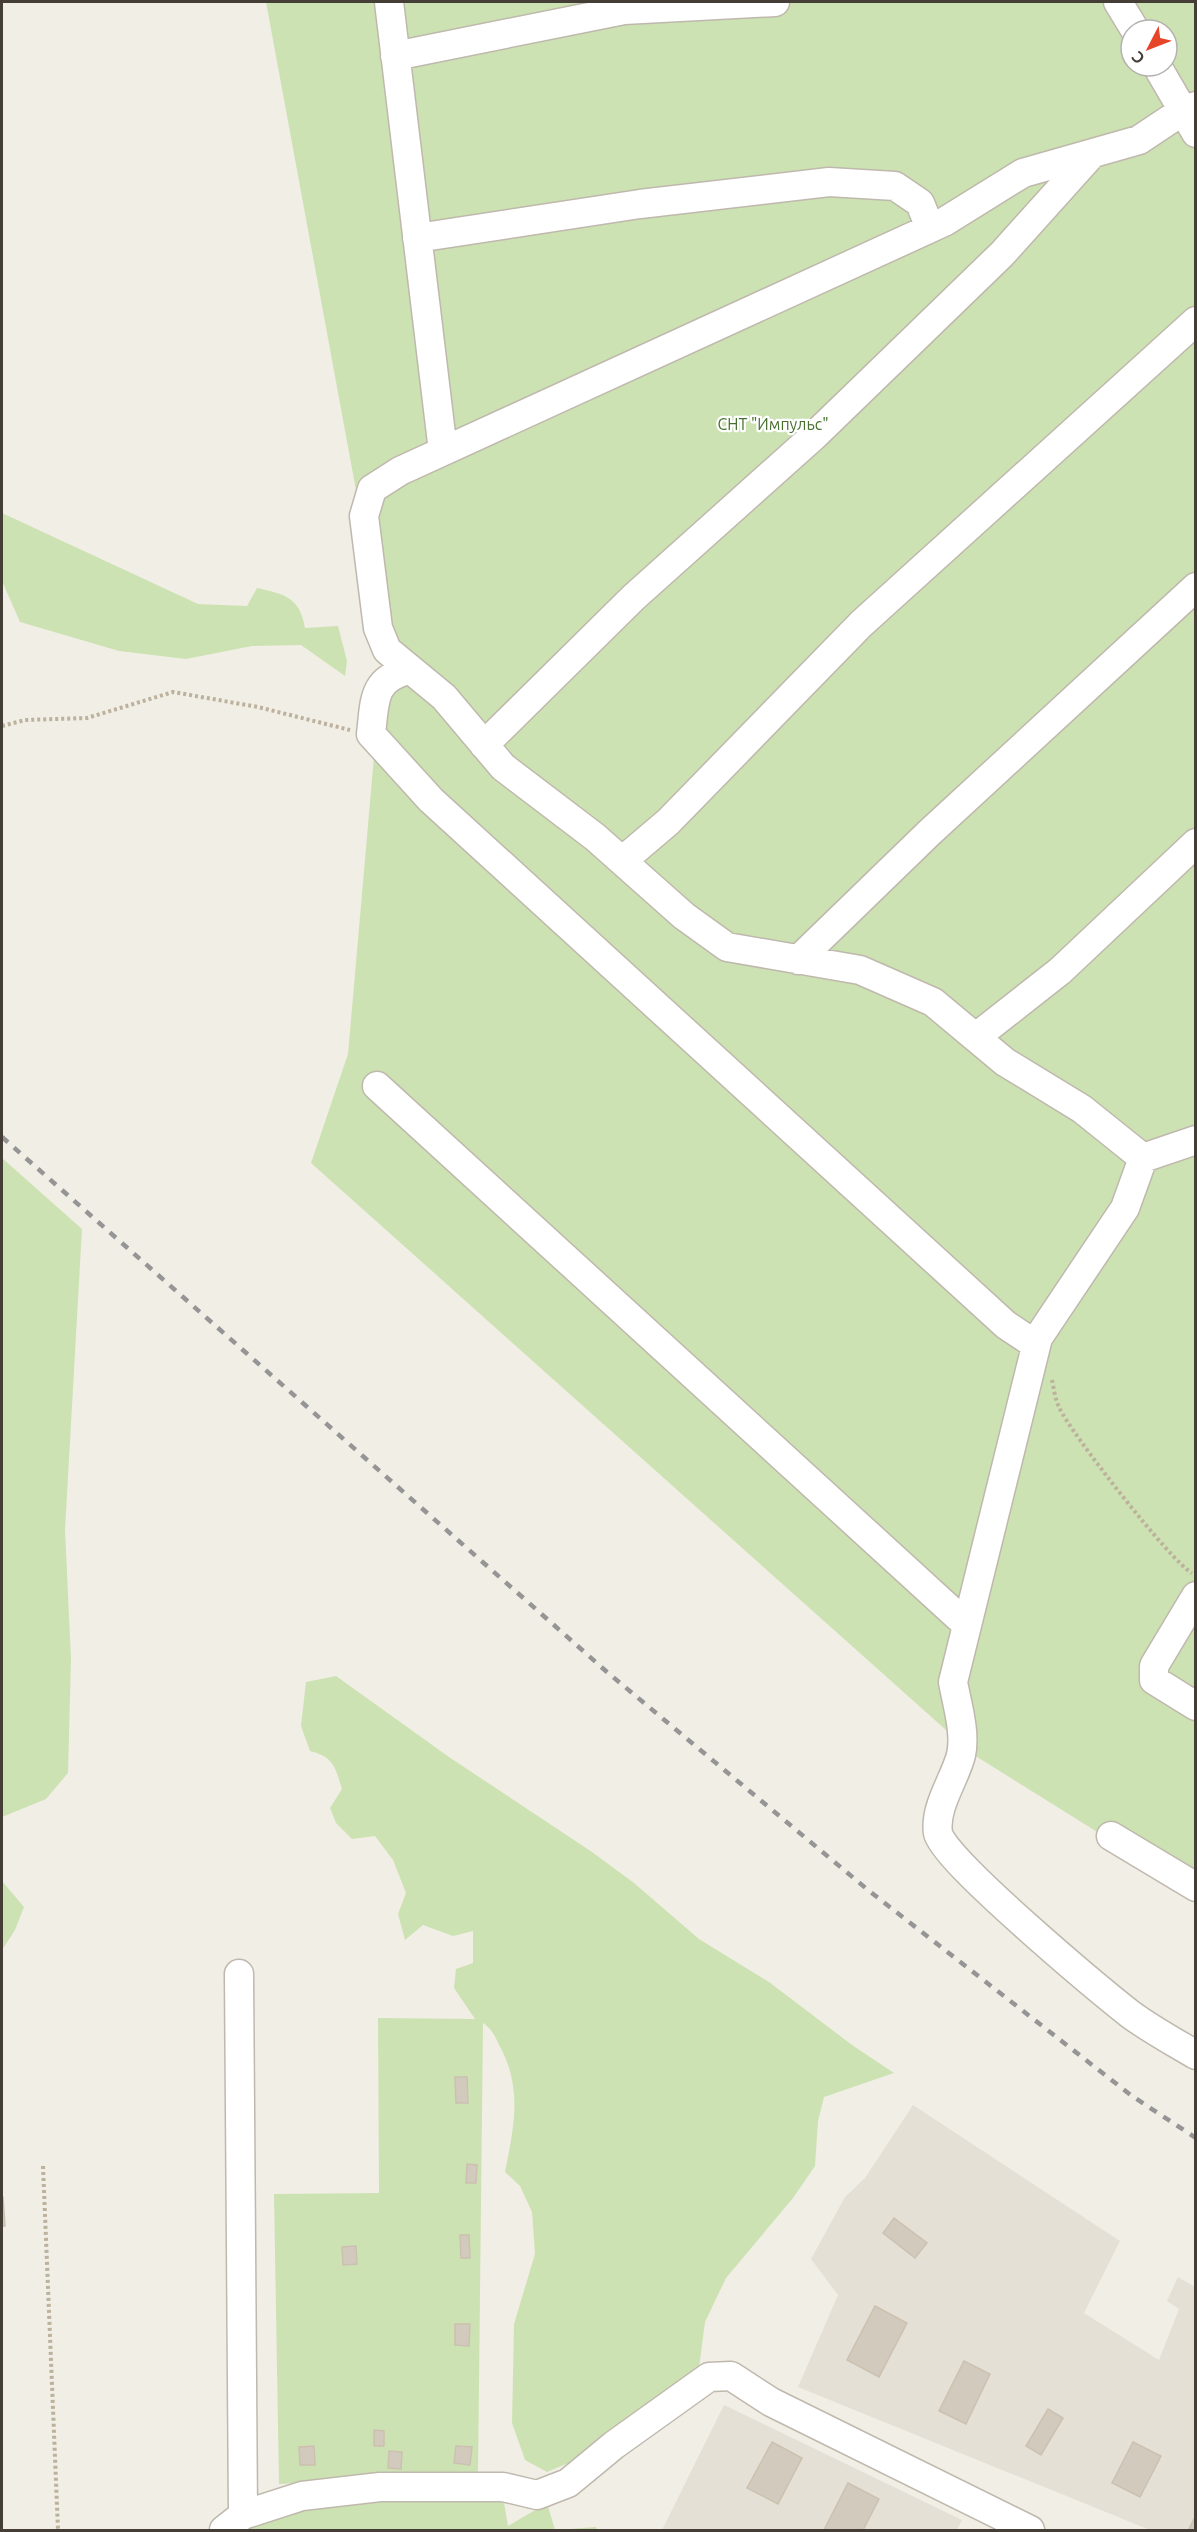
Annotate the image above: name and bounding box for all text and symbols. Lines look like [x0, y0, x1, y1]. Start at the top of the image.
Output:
north arrow [1119, 18, 1179, 78]
text: С [1128, 48, 1148, 68]
park label: СНТ "Импульс" [717, 415, 829, 433]

